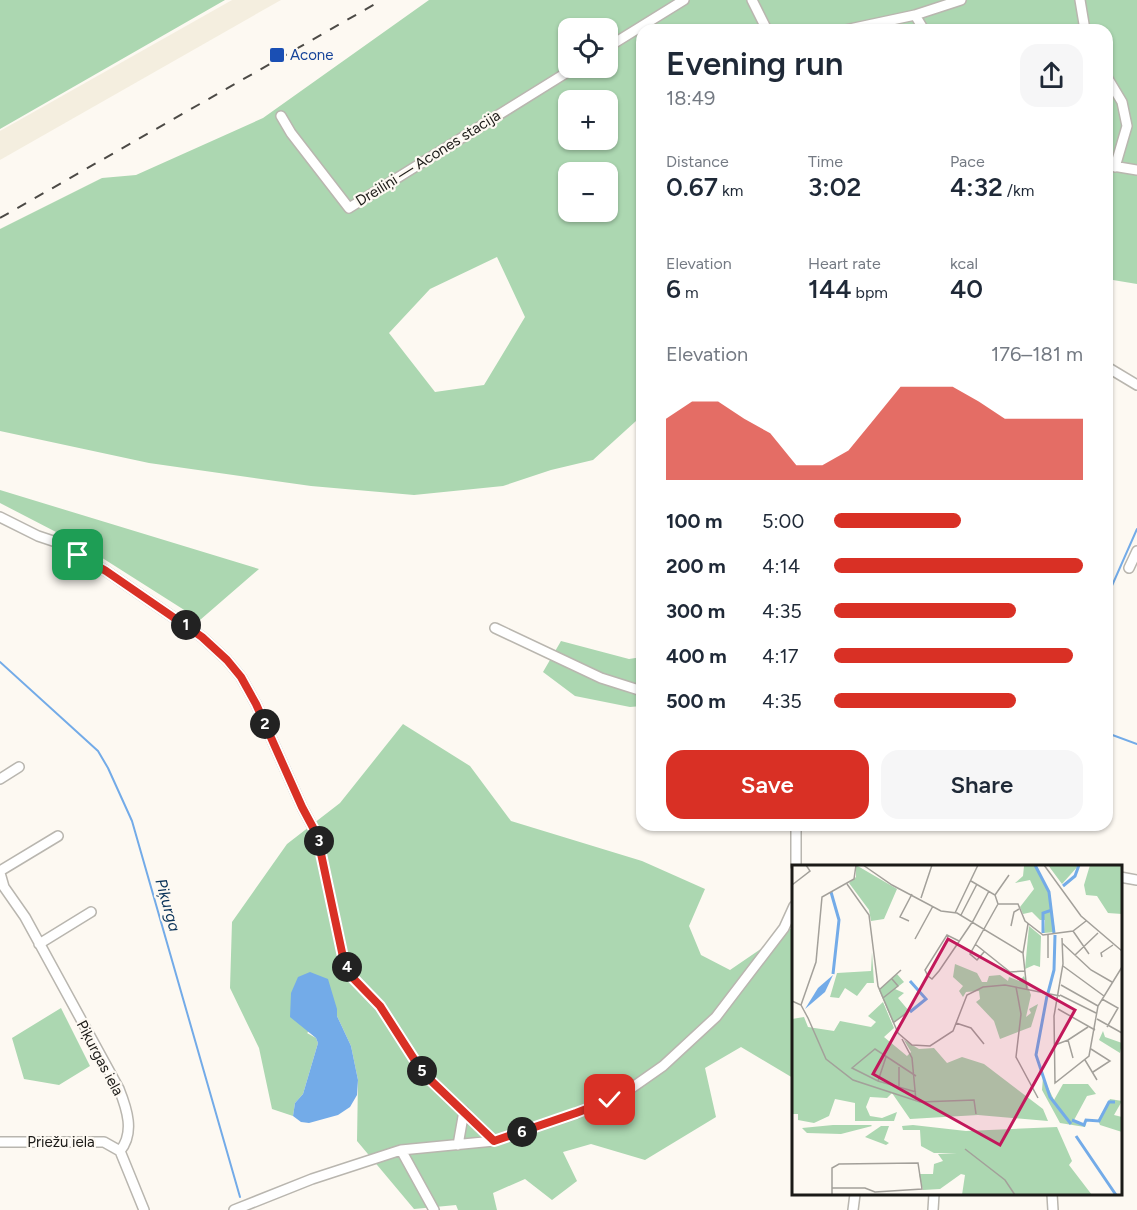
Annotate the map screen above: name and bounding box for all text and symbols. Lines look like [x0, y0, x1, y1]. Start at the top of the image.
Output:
map controls [558, 18, 618, 222]
button: locate [558, 18, 618, 78]
text: Evening run [666, 44, 843, 83]
button: share [1020, 44, 1083, 107]
marker: Acone [268, 46, 286, 64]
place label: Acone [290, 46, 333, 64]
text: 18:49 [666, 86, 715, 110]
button: + [558, 90, 618, 150]
street label: Dreiliņi — Acones stacija [352, 106, 504, 210]
text: Distance [666, 152, 729, 171]
text: Time [808, 152, 843, 171]
text: Pace [950, 152, 985, 171]
button: − [558, 162, 618, 222]
text: 0.67 [666, 171, 718, 203]
text: 3:02 [808, 171, 861, 203]
text: 4:32 [950, 171, 1003, 203]
text: km [718, 181, 743, 200]
text: /km [1003, 181, 1034, 200]
text: Elevation [666, 254, 732, 273]
text: Heart rate [808, 254, 881, 273]
text: kcal [950, 254, 978, 273]
text: 6 [666, 273, 681, 305]
text: 144 [808, 273, 852, 305]
text: 40 [950, 273, 983, 305]
text: m [681, 283, 699, 302]
text: bpm [852, 283, 888, 302]
text: Elevation [666, 342, 748, 366]
text: 176–181 m [991, 342, 1083, 366]
text: 100 m [666, 509, 723, 533]
text: 5:00 [762, 509, 804, 533]
pin [52, 529, 103, 580]
icon: arrive [61, 538, 94, 571]
text: 200 m [666, 554, 726, 578]
text: 4:14 [762, 554, 800, 578]
text: 300 m [666, 599, 725, 623]
text: 4:35 [762, 599, 802, 623]
pin: 1 [171, 610, 201, 640]
text: 1 [183, 615, 189, 634]
text: 400 m [666, 644, 727, 668]
text: 4:17 [762, 644, 798, 668]
text: 500 m [666, 689, 726, 713]
text: 4:35 [762, 689, 802, 713]
pin: 2 [250, 709, 280, 739]
text: 2 [260, 714, 270, 733]
button: Save [666, 750, 869, 819]
button: Share [881, 750, 1083, 819]
pin: 3 [304, 826, 334, 856]
text: 3 [315, 831, 323, 850]
inset map [792, 865, 1122, 1195]
water label: Piķurga [151, 876, 185, 934]
pin: 4 [332, 952, 362, 982]
text: 4 [342, 957, 352, 976]
street label: Piķurgas iela [73, 1017, 127, 1099]
pin: 5 [407, 1056, 437, 1086]
text: 5 [417, 1061, 427, 1080]
pin [584, 1074, 635, 1125]
icon: check [593, 1083, 626, 1116]
pin: 6 [507, 1117, 537, 1147]
text: 6 [517, 1122, 527, 1141]
street label: Priežu iela [27, 1133, 95, 1151]

